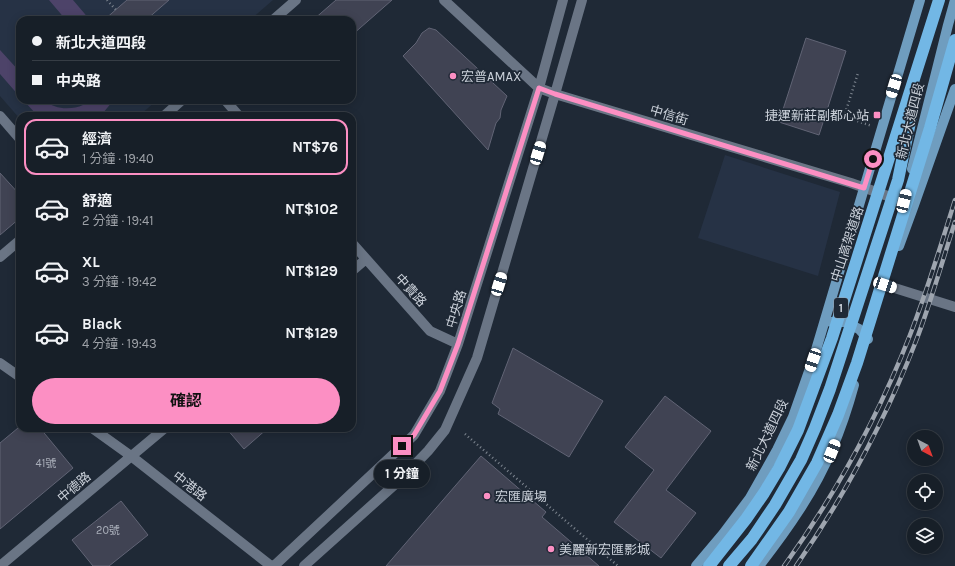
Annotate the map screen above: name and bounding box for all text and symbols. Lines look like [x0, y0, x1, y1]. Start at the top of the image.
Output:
text: 新北大道四段 [56, 34, 146, 52]
place label: 宏普AMAX [461, 69, 521, 84]
marker: 宏普AMAX [448, 71, 458, 81]
text: 中央路 [56, 72, 101, 90]
car [885, 73, 903, 99]
street label: 新北大道四段 [893, 81, 927, 161]
street label: 中信街 [648, 102, 690, 128]
place label: 捷運新莊副都心站 [765, 108, 869, 123]
marker: 捷運新莊副都心站 [872, 110, 882, 120]
icon: car [34, 129, 70, 165]
text: 經濟 [82, 130, 112, 148]
text: NT$76 [292, 138, 338, 156]
car [529, 140, 547, 166]
route start [864, 150, 882, 168]
text: 1 分鐘 · 19:40 [82, 151, 154, 166]
car [895, 188, 913, 214]
icon: car [34, 191, 70, 227]
text: 舒適 [82, 192, 112, 210]
text: NT$102 [285, 200, 338, 218]
street label: 中山高架道路 [828, 205, 866, 283]
text: 2 分鐘 · 19:41 [82, 213, 154, 228]
icon: car [34, 253, 70, 289]
text: XL [82, 253, 100, 271]
text: NT$129 [285, 262, 338, 280]
street label: 中貴路 [392, 270, 430, 310]
car [490, 271, 508, 297]
text: 3 分鐘 · 19:42 [82, 274, 157, 289]
car [872, 276, 898, 294]
street label: 中央路 [443, 288, 469, 330]
road number: 1 [834, 298, 848, 318]
icon: car [34, 315, 70, 351]
text: Black [82, 315, 122, 333]
text: NT$129 [285, 324, 338, 342]
text: 4 分鐘 · 19:43 [82, 336, 157, 351]
car [803, 347, 823, 373]
button: 確認 [32, 378, 340, 424]
street label: 新北大道四段 [743, 397, 791, 473]
north arrow [907, 430, 943, 466]
map controls [907, 430, 943, 554]
route end [393, 437, 411, 455]
car [822, 438, 842, 464]
house number: 41號 [36, 457, 56, 470]
callout: 1 分鐘 [374, 460, 430, 488]
text: 1 分鐘 [385, 466, 419, 481]
street label: 中港路 [170, 468, 210, 504]
street label: 中德路 [54, 469, 94, 505]
button: locate [907, 474, 943, 510]
place label: 宏匯廣場 [495, 489, 547, 504]
marker: 宏匯廣場 [482, 491, 492, 501]
button: layers [907, 518, 943, 554]
house number: 20號 [96, 524, 120, 537]
place label: 美麗新宏匯影城 [559, 542, 650, 557]
marker: 美麗新宏匯影城 [546, 544, 556, 554]

